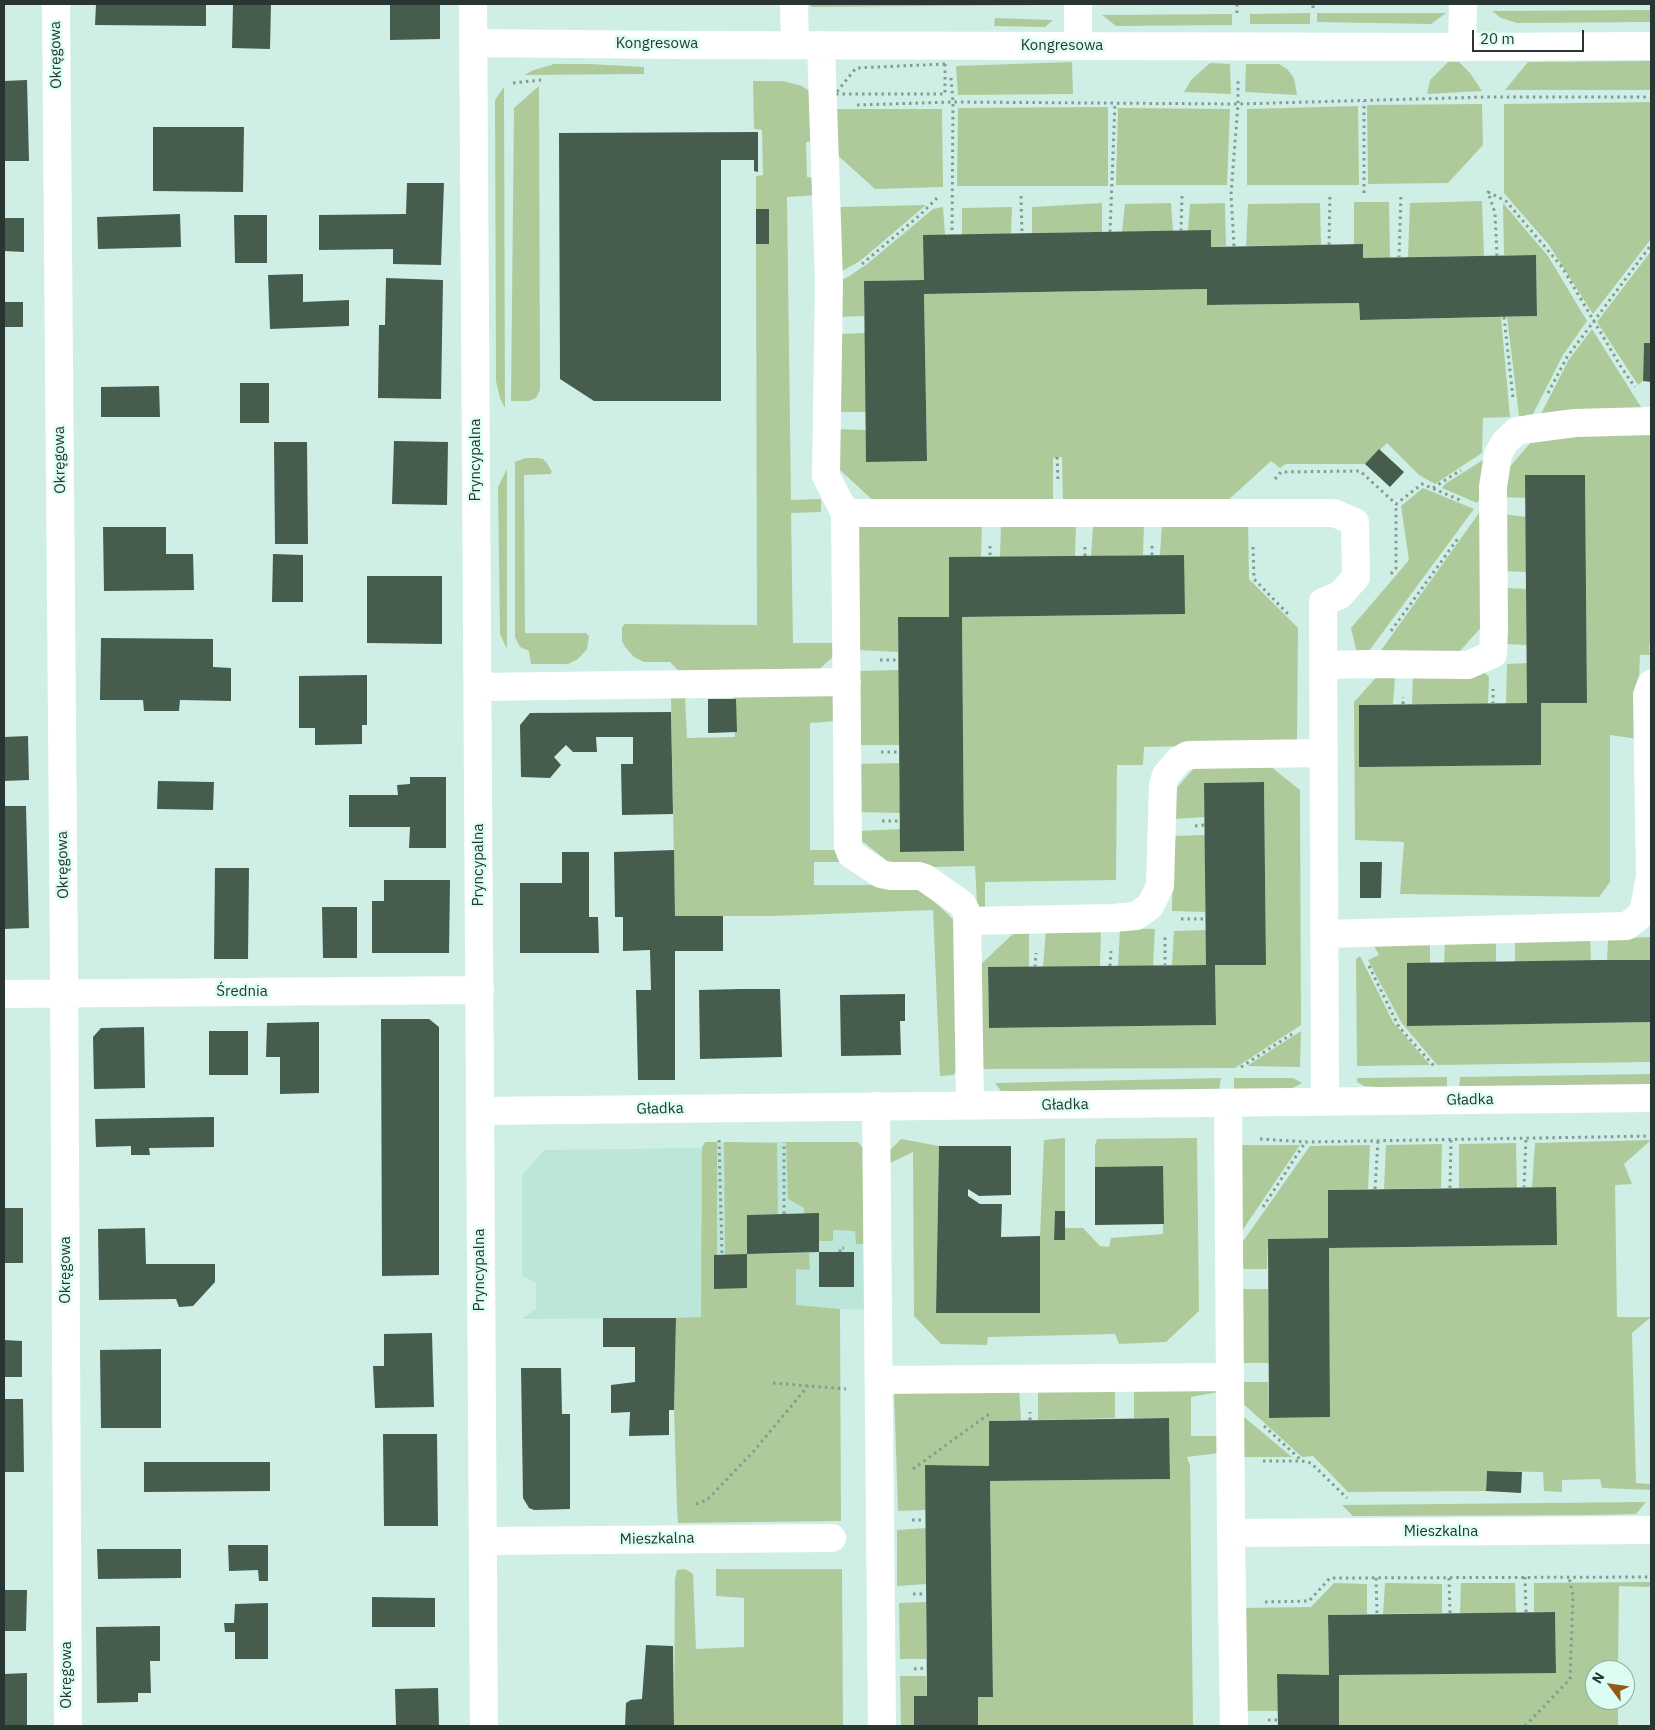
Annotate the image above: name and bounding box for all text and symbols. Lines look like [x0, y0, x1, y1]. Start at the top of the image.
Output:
scale bar [1475, 20, 1588, 52]
street label: Okręgowa [46, 21, 66, 89]
text: 20 m [1480, 29, 1515, 48]
street label: Kongresowa [616, 35, 698, 53]
street label: Kongresowa [1021, 37, 1103, 55]
street label: Pryncypalna [467, 419, 485, 501]
street label: Okręgowa [50, 426, 70, 494]
street label: Pryncypalna [470, 824, 488, 906]
street label: Okręgowa [53, 831, 73, 899]
street label: Średnia [216, 983, 268, 1001]
street label: Gładka [1446, 1091, 1494, 1109]
street label: Gładka [1041, 1096, 1089, 1114]
street label: Gładka [636, 1100, 684, 1118]
street label: Pryncypalna [471, 1229, 489, 1311]
street label: Okręgowa [57, 1236, 75, 1304]
street label: Mieszkalna [1404, 1523, 1478, 1541]
street label: Mieszkalna [619, 1529, 695, 1549]
street label: Okręgowa [58, 1641, 76, 1709]
north arrow [1585, 1660, 1635, 1710]
text: N [1588, 1669, 1608, 1687]

